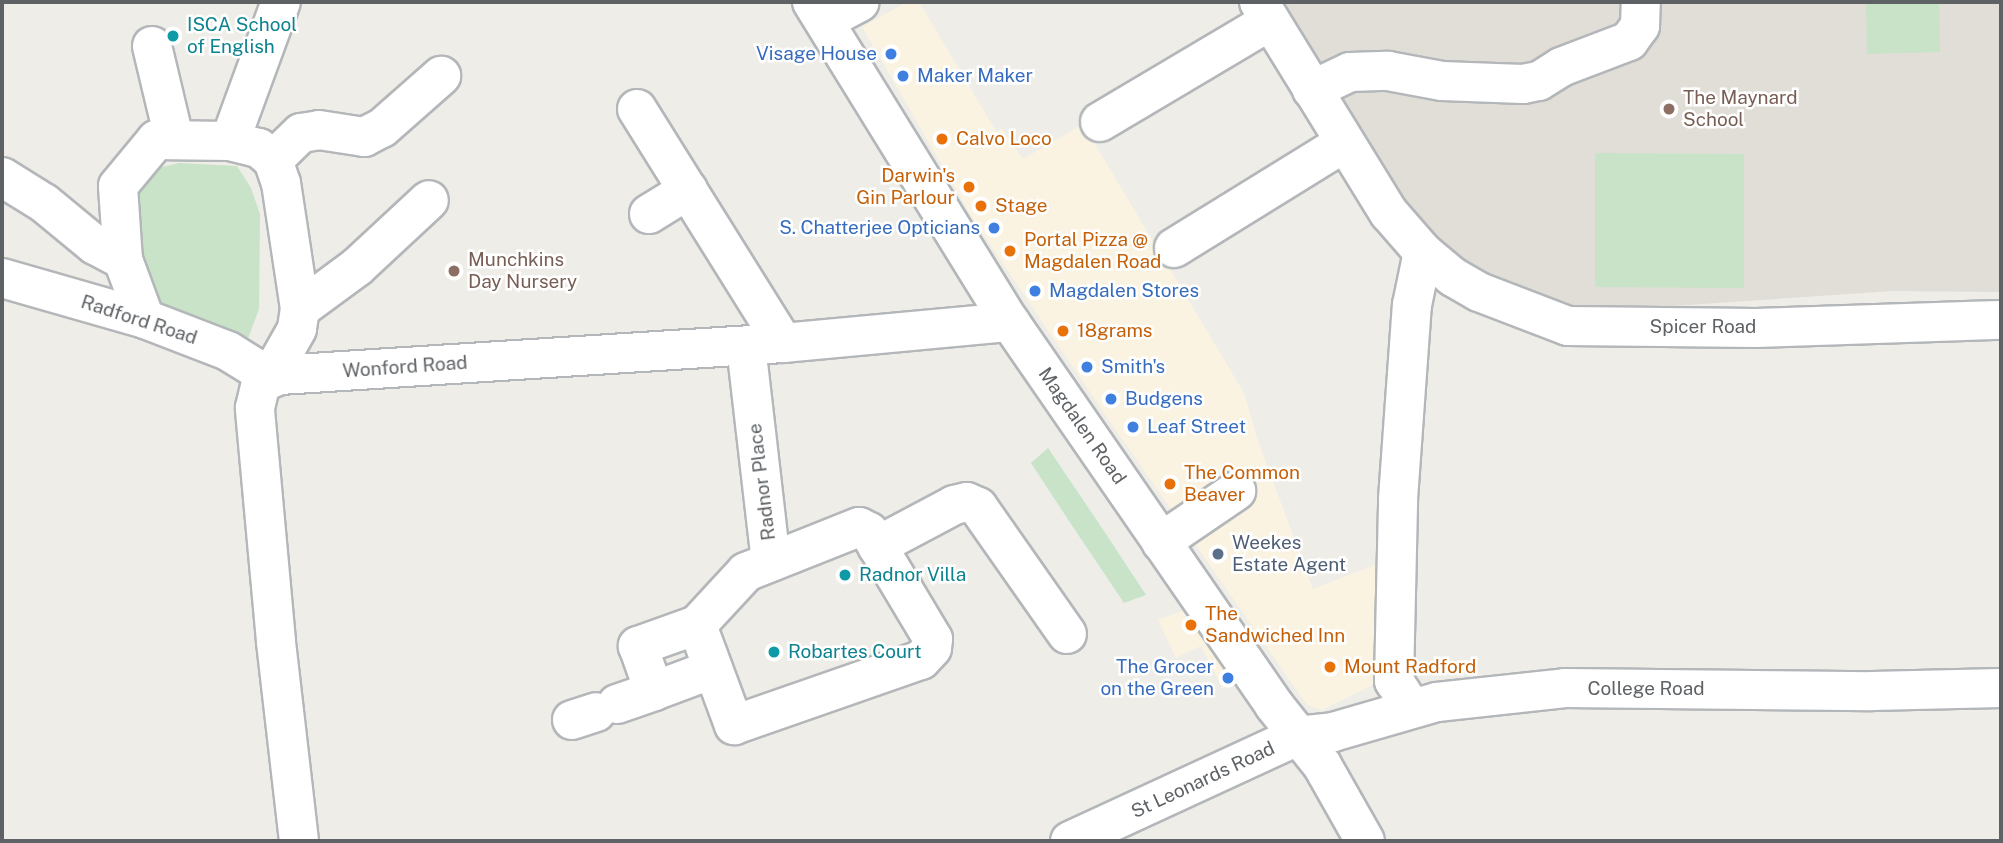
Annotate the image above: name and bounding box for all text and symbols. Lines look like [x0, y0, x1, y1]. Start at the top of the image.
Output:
place label: ISCA School of English [187, 14, 297, 58]
marker: ISCA School of English [165, 28, 181, 44]
place label: Visage House [756, 43, 877, 65]
marker: Visage House [883, 46, 899, 62]
place label: Maker Maker [917, 65, 1033, 87]
marker: Maker Maker [895, 68, 911, 84]
place label: The Maynard School [1683, 87, 1798, 131]
marker: The Maynard School [1661, 101, 1677, 117]
place label: Calvo Loco [956, 128, 1052, 150]
marker: Calvo Loco [934, 131, 950, 147]
place label: Darwin's Gin Parlour [856, 165, 955, 209]
marker: Darwin's Gin Parlour [961, 179, 977, 195]
place label: Stage [995, 195, 1047, 217]
marker: Stage [973, 198, 989, 214]
place label: S. Chatterjee Opticians [779, 217, 980, 239]
marker: S. Chatterjee Opticians [986, 220, 1002, 236]
place label: Portal Pizza @ Magdalen Road [1024, 229, 1161, 273]
marker: Portal Pizza @ Magdalen Road [1002, 243, 1018, 259]
place label: Munchkins Day Nursery [468, 249, 577, 293]
marker: Munchkins Day Nursery [446, 263, 462, 279]
place label: Magdalen Stores [1049, 280, 1199, 302]
marker: Magdalen Stores [1027, 283, 1043, 299]
street label: Radford Road [78, 290, 200, 350]
street label: Spicer Road [1650, 316, 1756, 338]
place label: 18grams [1077, 320, 1152, 342]
marker: 18grams [1055, 323, 1071, 339]
street label: Wonford Road [342, 351, 468, 383]
place label: Smith's [1101, 356, 1165, 378]
marker: Smith's [1079, 359, 1095, 375]
street label: Magdalen Road [1033, 363, 1131, 489]
place label: Budgens [1125, 388, 1203, 410]
marker: Budgens [1103, 391, 1119, 407]
place label: Leaf Street [1147, 416, 1246, 438]
marker: Leaf Street [1125, 419, 1141, 435]
street label: Radnor Place [744, 422, 780, 542]
place label: The Common Beaver [1184, 462, 1300, 506]
marker: The Common Beaver [1162, 476, 1178, 492]
place label: Weekes Estate Agent [1232, 532, 1346, 576]
marker: Weekes Estate Agent [1210, 546, 1226, 562]
place label: Radnor Villa [859, 564, 967, 586]
marker: Radnor Villa [837, 567, 853, 583]
place label: The Sandwiched Inn [1205, 603, 1345, 647]
marker: The Sandwiched Inn [1183, 617, 1199, 633]
place label: Robartes Court [788, 641, 922, 663]
marker: Robartes Court [766, 644, 782, 660]
place label: The Grocer on the Green [1100, 656, 1214, 700]
place label: Mount Radford [1344, 656, 1476, 678]
marker: Mount Radford [1322, 659, 1338, 675]
marker: The Grocer on the Green [1220, 670, 1236, 686]
street label: College Road [1587, 678, 1705, 700]
street label: St Leonards Road [1128, 737, 1278, 823]

